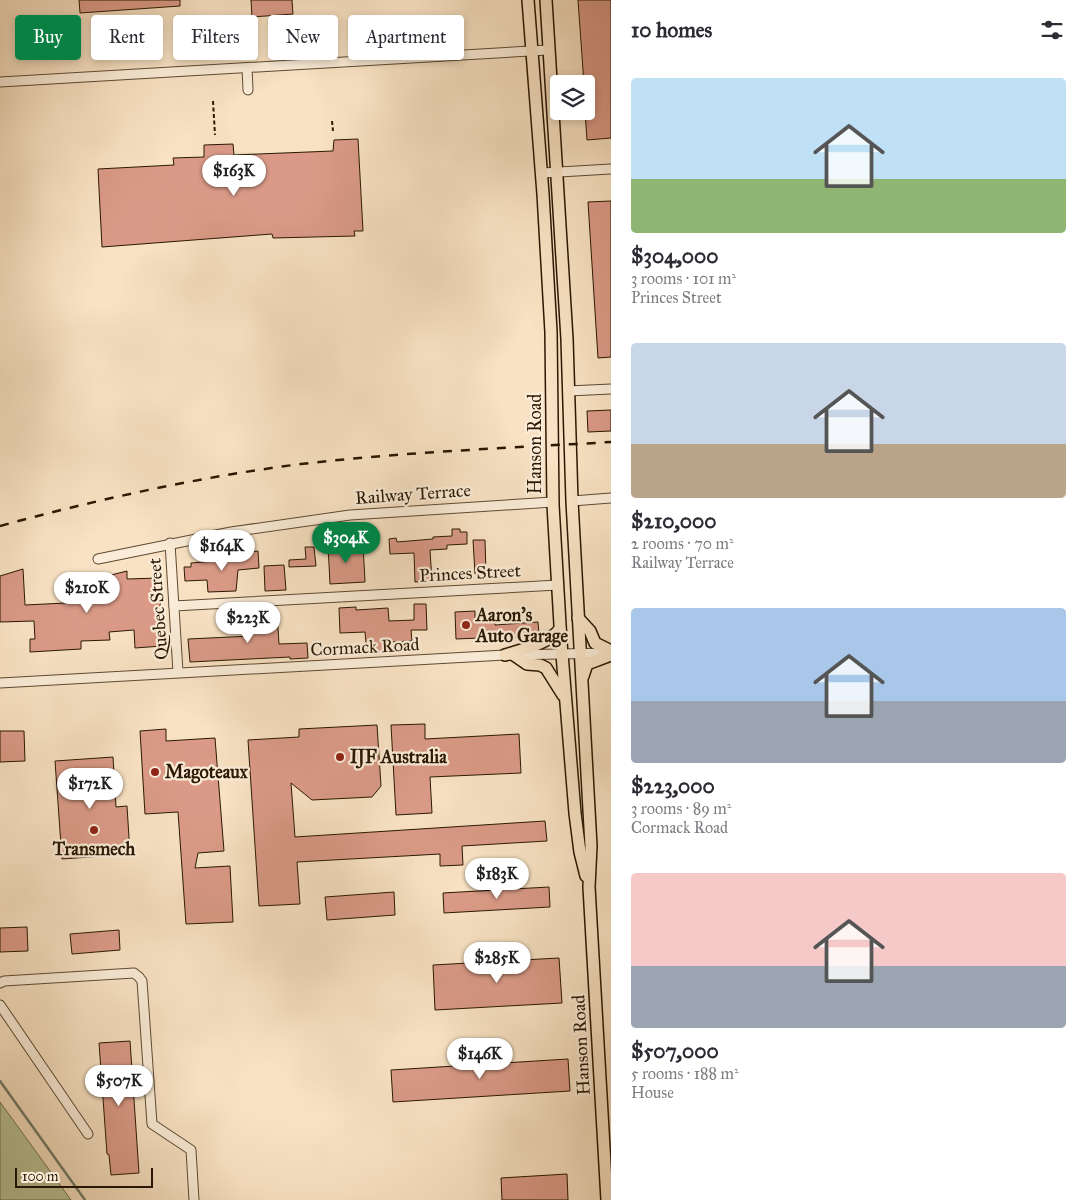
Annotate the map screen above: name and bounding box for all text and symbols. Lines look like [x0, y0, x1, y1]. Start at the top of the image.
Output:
chip: Buy [15, 15, 81, 60]
chip: Rent [91, 15, 163, 60]
chip: Filters [173, 15, 258, 60]
chip: New [268, 15, 338, 60]
chip: Apartment [348, 15, 464, 60]
icon: filters [1038, 16, 1066, 44]
text: 10 homes [631, 17, 712, 43]
map controls [550, 75, 595, 120]
button: layers [550, 75, 595, 120]
icon: home [804, 111, 894, 201]
pin: $163K [199, 154, 269, 197]
text: $163K [213, 161, 255, 180]
text: $304,000 [631, 243, 719, 269]
text: 3 rooms · 101 m² [631, 269, 736, 288]
text: Princes Street [631, 288, 722, 307]
icon: home [804, 376, 894, 466]
street label: Hanson Road [524, 394, 546, 494]
street label: Railway Terrace [354, 479, 472, 509]
text: $210,000 [631, 508, 716, 534]
pin: $304K [311, 522, 381, 564]
text: $304K [323, 528, 369, 547]
pin: $164K [187, 530, 257, 572]
text: 2 rooms · 70 m² [631, 534, 734, 553]
text: $164K [200, 536, 244, 555]
text: Railway Terrace [631, 553, 734, 572]
street label: Quebec Street [143, 557, 173, 661]
street label: Princes Street [419, 559, 522, 587]
pin: $210K [52, 572, 122, 614]
text: $210K [65, 578, 109, 597]
pin: $223K [213, 602, 283, 644]
place label: Aaron's Auto Garage [475, 604, 568, 648]
text: $223K [226, 608, 270, 627]
marker: Aaron's Auto Garage [460, 619, 472, 631]
street label: Cormack Road [310, 633, 420, 661]
icon: home [804, 641, 894, 731]
place label: IJF Australia [350, 746, 447, 769]
marker: IJF Australia [334, 751, 346, 763]
place label: Magoteaux [165, 761, 249, 784]
marker: Magoteaux [149, 766, 161, 778]
pin: $172K [55, 768, 125, 810]
text: $223,000 [631, 773, 715, 799]
text: $172K [68, 774, 112, 793]
text: 3 rooms · 89 m² [631, 799, 731, 818]
text: Cormack Road [631, 818, 728, 837]
marker: Transmech [88, 824, 100, 836]
place label: Transmech [52, 838, 136, 860]
pin: $183K [462, 858, 532, 900]
text: $183K [476, 864, 518, 883]
icon: home [804, 906, 894, 996]
pin: $285K [462, 942, 532, 984]
text: $285K [475, 948, 519, 967]
street label: Hanson Road [567, 994, 595, 1096]
pin: $146K [445, 1038, 515, 1080]
text: $507,000 [631, 1038, 719, 1064]
text: $146K [458, 1044, 502, 1063]
pin: $507K [84, 1064, 154, 1107]
text: 5 rooms · 188 m² [631, 1064, 739, 1083]
text: $507K [96, 1071, 142, 1090]
text: House [631, 1083, 674, 1102]
scale bar [15, 1165, 152, 1188]
text: 100 m [22, 1168, 59, 1185]

